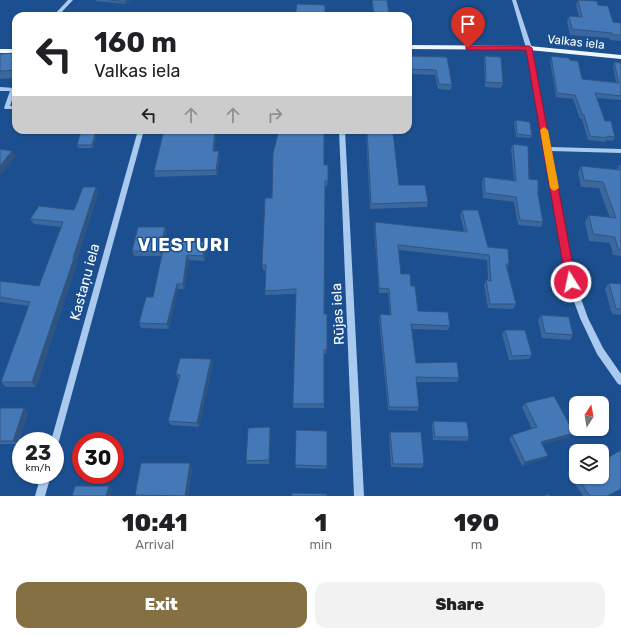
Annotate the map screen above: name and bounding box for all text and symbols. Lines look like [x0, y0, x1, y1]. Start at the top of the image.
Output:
pin [451, 7.0, 485, 48]
icon: arrive [457, 13, 479, 35]
text: 160 m [94, 26, 177, 59]
icon: left [28, 28, 80, 80]
street label: Valkas iela [547, 32, 605, 52]
text: Valkas iela [94, 60, 180, 82]
icon: left [138, 104, 160, 126]
icon: ahead [180, 104, 202, 126]
icon: ahead [222, 104, 244, 126]
icon: right [264, 104, 286, 126]
district label: VIESTURI [138, 234, 230, 256]
street label: Kastaņu iela [67, 242, 103, 322]
position arrow [550, 261, 592, 303]
street label: Rūjas iela [328, 283, 348, 345]
north arrow [569, 396, 609, 436]
map controls [569, 396, 609, 484]
speed limit sign: 30 [72, 432, 124, 484]
text: 23 [25, 441, 51, 465]
button: layers [569, 444, 609, 484]
text: km/h [26, 462, 50, 474]
text: 10:41 [122, 509, 188, 537]
text: 1 [314, 509, 327, 537]
text: 190 [454, 509, 499, 537]
text: Arrival [135, 537, 174, 552]
text: min [309, 537, 332, 552]
text: m [471, 537, 482, 552]
button: Exit [16, 582, 307, 628]
button: Share [315, 582, 605, 628]

